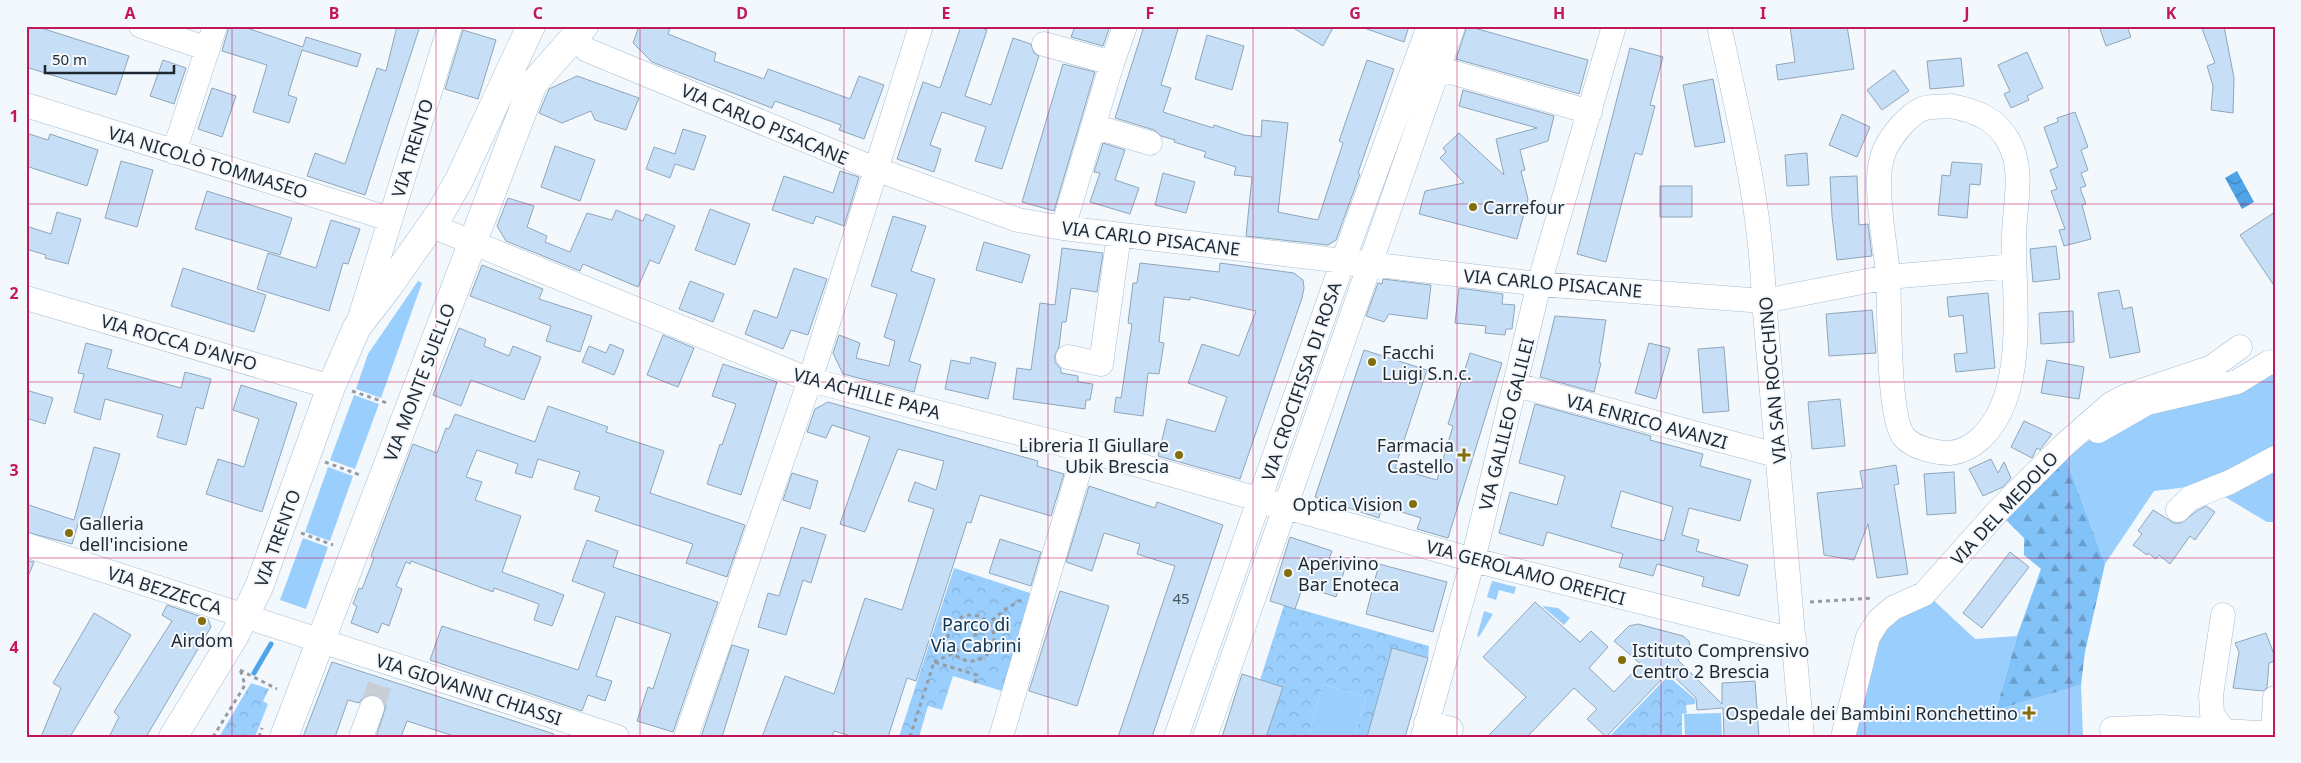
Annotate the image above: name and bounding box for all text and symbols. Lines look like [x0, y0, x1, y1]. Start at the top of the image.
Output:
text: A [124, 2, 136, 24]
text: B [329, 2, 339, 24]
text: C [533, 2, 543, 24]
text: D [736, 2, 748, 24]
text: E [942, 2, 951, 24]
text: F [1146, 2, 1154, 24]
text: G [1349, 2, 1361, 24]
text: H [1553, 2, 1565, 24]
text: I [1760, 2, 1766, 24]
text: J [1962, 2, 1970, 24]
text: K [2166, 2, 2177, 24]
scale bar [45, 42, 174, 74]
text: 50 m [52, 49, 87, 69]
street label: VIA CARLO PISACANE [678, 78, 852, 170]
street label: VIA TRENTO [386, 96, 438, 200]
text: 1 [9, 105, 19, 127]
street label: VIA NICOLÒ TOMMASEO [105, 120, 311, 204]
place label: Carrefour [1483, 195, 1565, 219]
marker: Carrefour [1467, 201, 1479, 213]
street label: VIA CARLO PISACANE [1060, 215, 1242, 261]
street label: VIA CARLO PISACANE [1463, 263, 1643, 303]
street label: VIA CROCIFISSA DI ROSA [1256, 278, 1347, 484]
text: 2 [9, 282, 19, 304]
street label: VIA SAN ROCCHINO [1753, 295, 1791, 465]
street label: VIA MONTE SUELLO [378, 300, 460, 464]
street label: VIA ROCCA D'ANFO [98, 308, 260, 376]
street label: VIA GALILEO GALILEI [1473, 335, 1539, 513]
place label: Facchi Luigi S.n.c. [1382, 340, 1472, 385]
marker: Facchi Luigi S.n.c. [1366, 356, 1378, 368]
street label: VIA ACHILLE PAPA [791, 362, 944, 424]
street label: VIA ENRICO AVANZI [1564, 388, 1730, 454]
place label: Libreria Il Giullare Ubik Brescia [1019, 433, 1169, 478]
place label: Farmacia Castello [1377, 433, 1454, 478]
street label: VIA DEL MEDOLO [1945, 446, 2063, 570]
marker: Libreria Il Giullare Ubik Brescia [1173, 449, 1185, 461]
marker: Farmacia Castello [1458, 449, 1470, 461]
text: 3 [9, 459, 19, 481]
street label: VIA TRENTO [248, 486, 306, 590]
place label: Optica Vision [1293, 492, 1403, 516]
marker: Optica Vision [1407, 498, 1419, 510]
place label: Galleria dell'incisione [79, 511, 188, 556]
marker: Galleria dell'incisione [63, 527, 75, 539]
street label: VIA GEROLAMO OREFICI [1424, 534, 1628, 610]
place label: Aperivino Bar Enoteca [1298, 551, 1399, 596]
street label: VIA BEZZECCA [105, 560, 226, 620]
marker: Aperivino Bar Enoteca [1282, 567, 1294, 579]
house number: 45 [1172, 588, 1190, 608]
park label: Parco di Via Cabrini [931, 612, 1021, 657]
marker: Airdom [196, 615, 208, 627]
place label: Airdom [171, 628, 233, 652]
text: 4 [9, 636, 19, 658]
place label: Istituto Comprensivo Centro 2 Brescia [1632, 638, 1809, 683]
street label: VIA GIOVANNI CHIASSI [373, 648, 565, 730]
marker: Istituto Comprensivo Centro 2 Brescia [1616, 654, 1628, 666]
place label: Ospedale dei Bambini Ronchettino [1725, 701, 2018, 725]
marker: Ospedale dei Bambini Ronchettino [2022, 706, 2036, 720]

